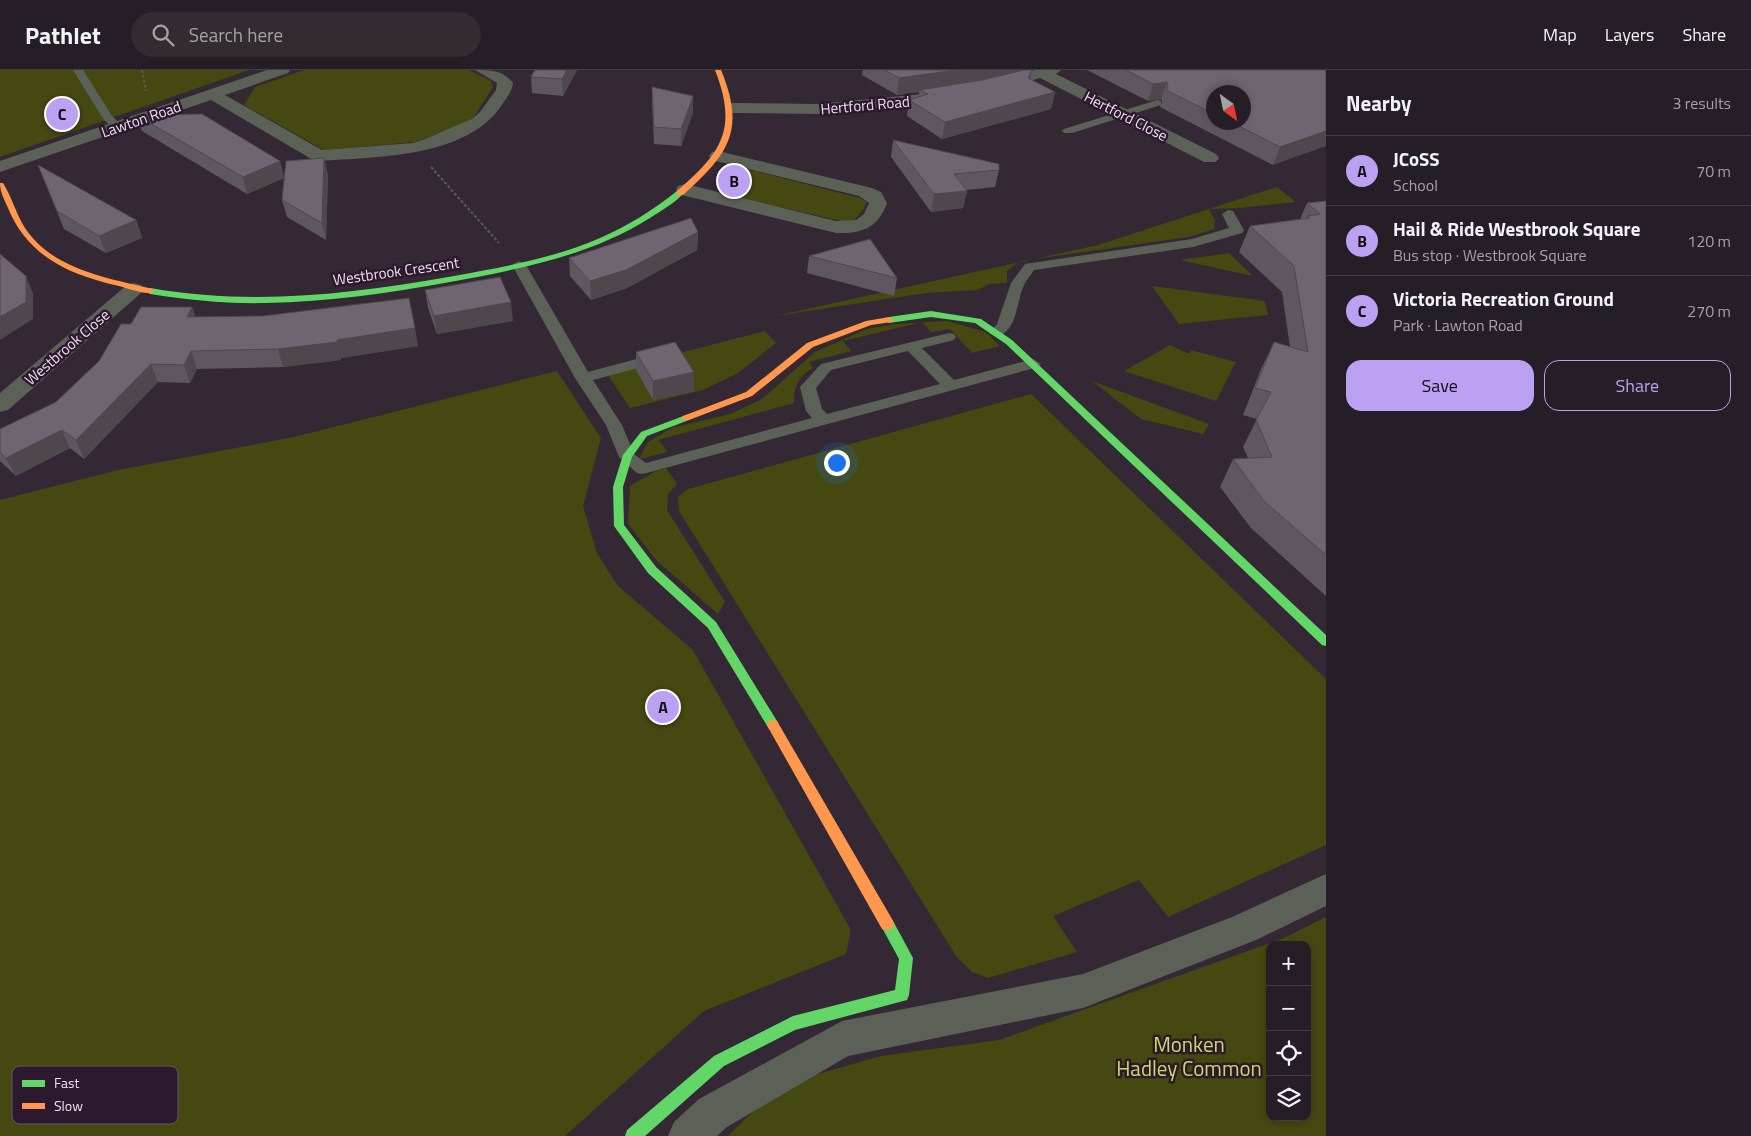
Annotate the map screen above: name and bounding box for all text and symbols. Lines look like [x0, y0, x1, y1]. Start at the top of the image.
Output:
search box [131, 12, 481, 57]
text: Pathlet [25, 17, 101, 53]
text: Search here [189, 20, 283, 49]
icon: search [149, 21, 177, 49]
text: Map [1543, 21, 1577, 48]
text: Layers [1605, 21, 1654, 48]
text: Share [1682, 21, 1726, 48]
street label: Hertford Close [1080, 85, 1172, 147]
north arrow [1206, 85, 1251, 130]
text: Nearby [1346, 87, 1411, 119]
street label: Hertford Road [819, 90, 911, 120]
text: 3 results [1672, 91, 1731, 115]
pin: C [46, 95, 78, 133]
street label: Lawton Road [98, 95, 184, 143]
text: JCoSS [1393, 144, 1440, 173]
text: A [1357, 159, 1367, 183]
text: 70 m [1696, 159, 1731, 183]
pin: B [718, 162, 750, 200]
text: School [1393, 173, 1438, 197]
text: Hail & Ride Westbrook Square [1393, 214, 1640, 243]
text: B [1357, 229, 1367, 253]
text: 120 m [1687, 229, 1731, 253]
text: Bus stop · Westbrook Square [1393, 243, 1587, 267]
street label: Westbrook Crescent [331, 251, 461, 291]
text: Victoria Recreation Ground [1393, 284, 1614, 313]
text: C [1358, 299, 1366, 323]
text: 270 m [1687, 299, 1731, 323]
street label: Westbrook Close [19, 303, 115, 391]
text: Park · Lawton Road [1393, 313, 1523, 337]
button: Save [1346, 360, 1534, 411]
button: Share [1544, 360, 1731, 411]
your location [824, 450, 850, 476]
pin: A [647, 688, 679, 726]
map controls [1266, 941, 1311, 1121]
button: + [1266, 941, 1311, 986]
button: − [1266, 986, 1311, 1031]
park label: Monken Hadley Common [1116, 1028, 1262, 1084]
button: locate [1266, 1031, 1311, 1076]
legend [12, 1066, 178, 1124]
text: Fast [54, 1072, 79, 1093]
button: layers [1266, 1076, 1311, 1121]
text: Slow [54, 1095, 83, 1116]

